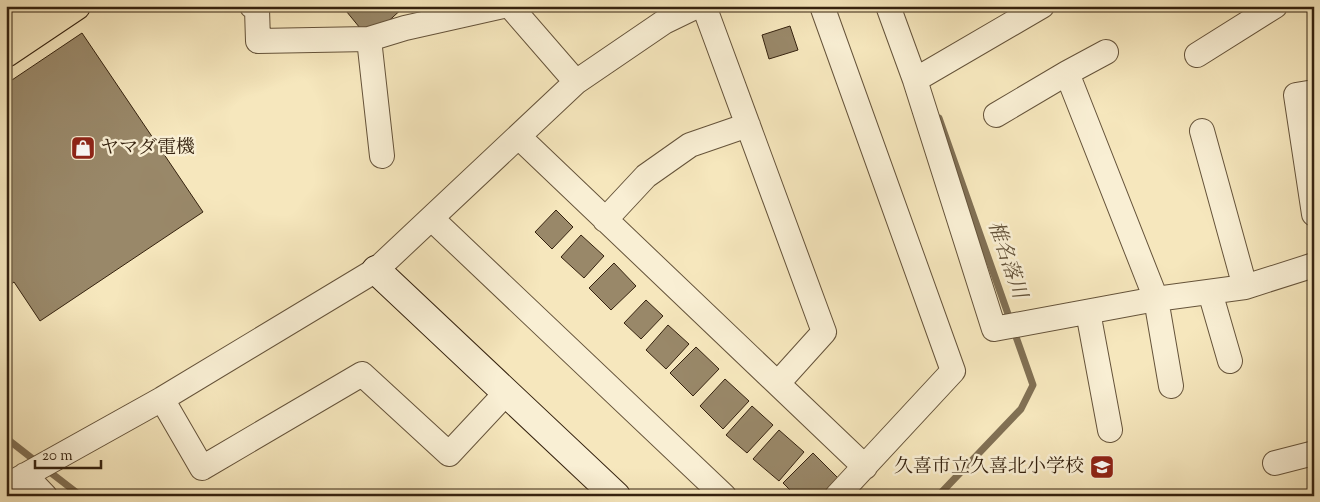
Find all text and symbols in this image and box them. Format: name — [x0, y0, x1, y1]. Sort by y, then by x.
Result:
shop icon: ヤマダ電機 — [70, 135, 96, 161]
place label: ヤマダ電機 — [100, 135, 195, 162]
water label: 椎名落川 — [979, 217, 1033, 304]
scale bar — [35, 437, 101, 469]
text: 20 m — [42, 446, 73, 467]
place label: 久喜市立久喜北小学校 — [894, 454, 1084, 481]
school or university icon: 久喜市立久喜北小学校 — [1089, 454, 1115, 480]

